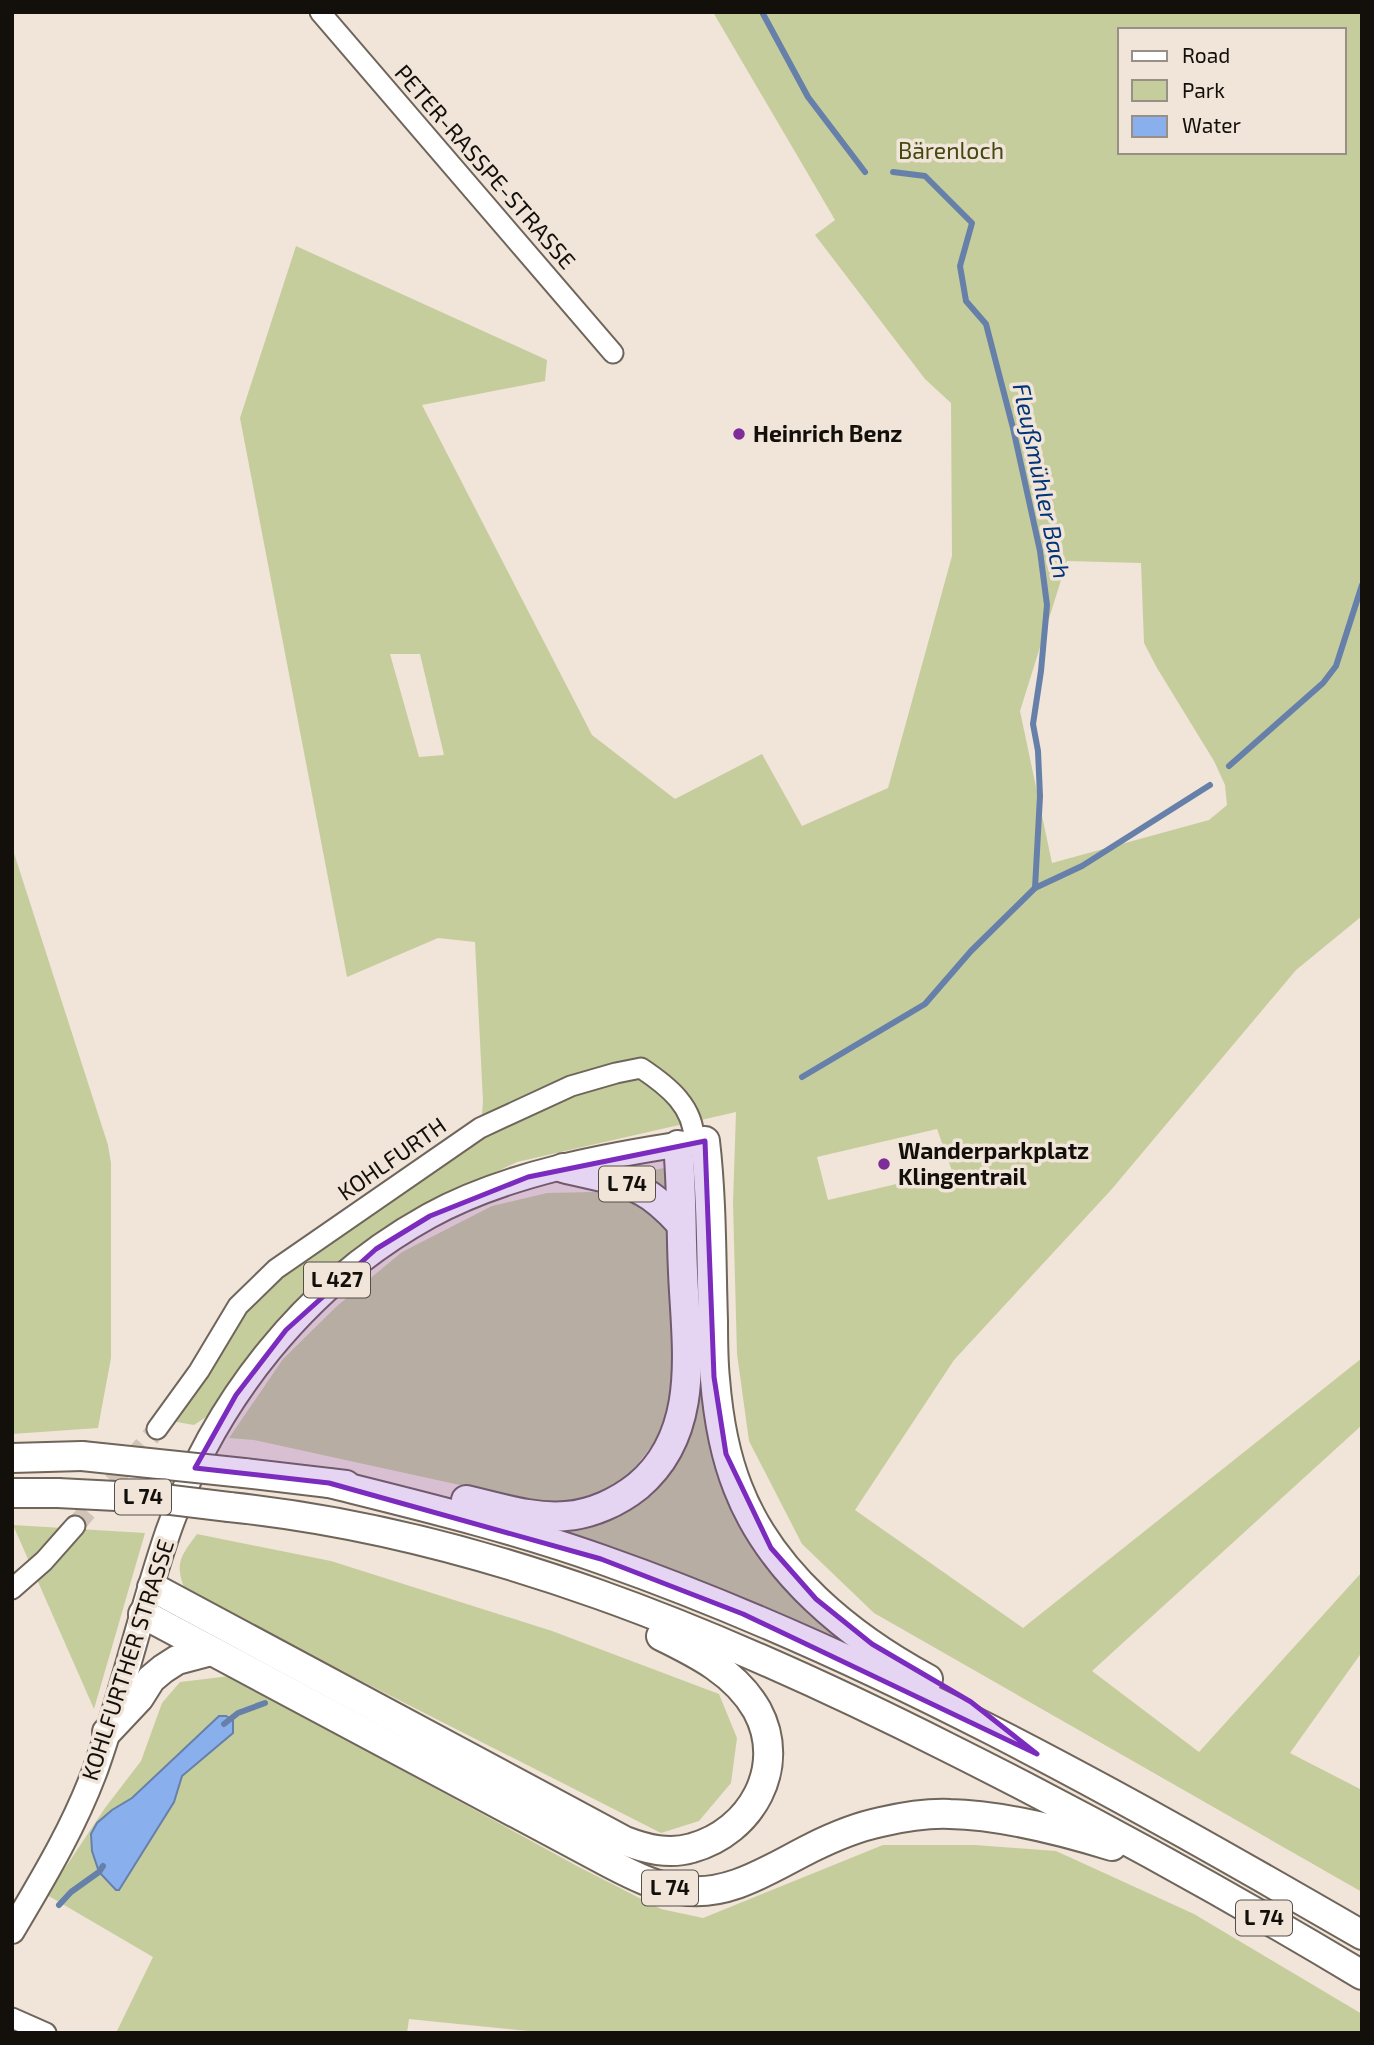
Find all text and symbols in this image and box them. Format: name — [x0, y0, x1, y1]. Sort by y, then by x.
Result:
legend — [1118, 28, 1346, 154]
text: Road — [1182, 42, 1230, 67]
street label: PETER-RASSPE-STRASSE — [389, 58, 582, 274]
text: Park — [1182, 77, 1225, 102]
text: Water — [1182, 112, 1241, 137]
park label: Bärenloch — [898, 136, 1004, 164]
water label: Fleußmühler Bach — [1008, 380, 1077, 581]
place label: Heinrich Benz — [753, 419, 902, 447]
marker: Heinrich Benz — [731, 426, 747, 442]
street label: KOHLFURTH — [332, 1111, 451, 1206]
place label: Wanderparkplatz Klingentrail — [898, 1136, 1089, 1190]
marker: Wanderparkplatz Klingentrail — [876, 1156, 892, 1172]
road number: L 74 — [599, 1166, 655, 1202]
road number: L 427 — [304, 1262, 370, 1298]
road number: L 74 — [115, 1480, 171, 1514]
street label: KOHLFURTHER STRASSE — [75, 1536, 179, 1784]
road number: L 74 — [642, 1870, 698, 1906]
road number: L 74 — [1236, 1900, 1292, 1936]

